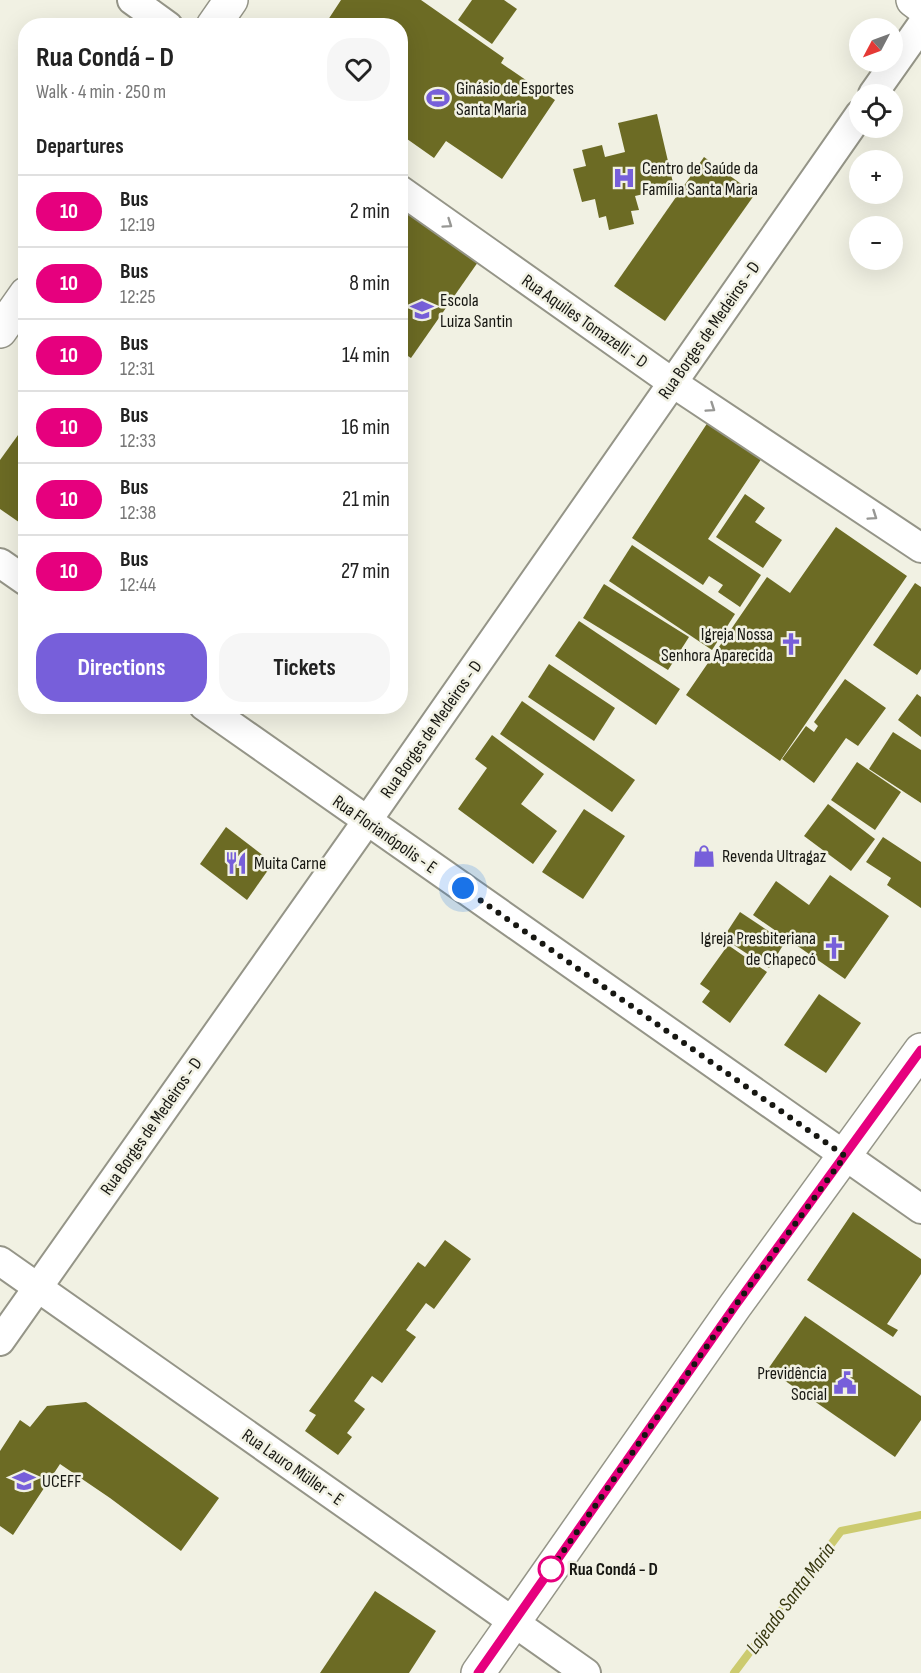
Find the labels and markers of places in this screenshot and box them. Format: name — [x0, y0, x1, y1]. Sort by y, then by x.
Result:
place label: Ginásio de Esportes Santa Maria — [456, 78, 574, 120]
sports icon: Ginásio de Esportes Santa Maria — [425, 85, 451, 111]
place label: Centro de Saúde da Família Santa Maria — [642, 158, 758, 200]
hospital icon: Centro de Saúde da Família Santa Maria — [611, 165, 637, 191]
place label: Escola Luiza Santin — [440, 290, 513, 332]
school or university icon: Escola Luiza Santin — [409, 297, 435, 323]
place label: Igreja Nossa Senhora Aparecida — [661, 624, 773, 666]
church icon: Igreja Nossa Senhora Aparecida — [778, 631, 804, 657]
shop icon: Revenda Ultragaz — [691, 843, 717, 869]
place label: Revenda Ultragaz — [722, 846, 827, 867]
restaurant icon: Muita Carne — [223, 850, 249, 876]
place label: Muita Carne — [254, 853, 326, 874]
place label: Igreja Presbiteriana de Chapecó — [700, 928, 816, 970]
church icon: Igreja Presbiteriana de Chapecó — [821, 935, 847, 961]
place label: Previdência Social — [757, 1363, 827, 1405]
public building icon: Previdência Social — [832, 1370, 858, 1396]
school or university icon: UCEFF — [11, 1468, 37, 1494]
place label: UCEFF — [42, 1471, 81, 1492]
marker: Rua Condá - D — [538, 1556, 564, 1582]
place label: Rua Condá - D — [569, 1559, 658, 1580]

